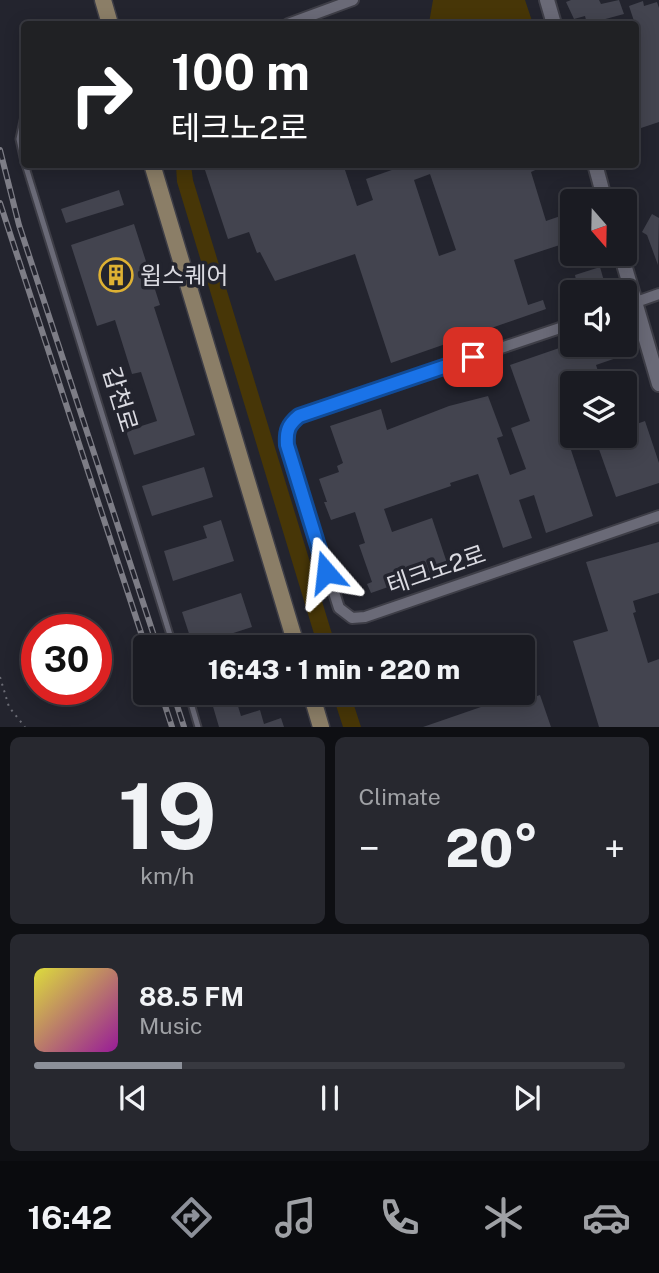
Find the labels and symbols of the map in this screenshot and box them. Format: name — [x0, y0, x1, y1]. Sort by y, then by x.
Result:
north arrow — [560, 189, 637, 266]
building icon: 윕스퀘어 — [97, 256, 135, 294]
place label: 윕스퀘어 — [140, 261, 228, 289]
pin — [443, 327, 503, 387]
street label: 갑천로 — [98, 363, 144, 435]
position arrow — [289, 535, 363, 609]
street label: 테크노2로 — [383, 539, 489, 599]
speed limit sign: 30 — [21, 614, 112, 705]

